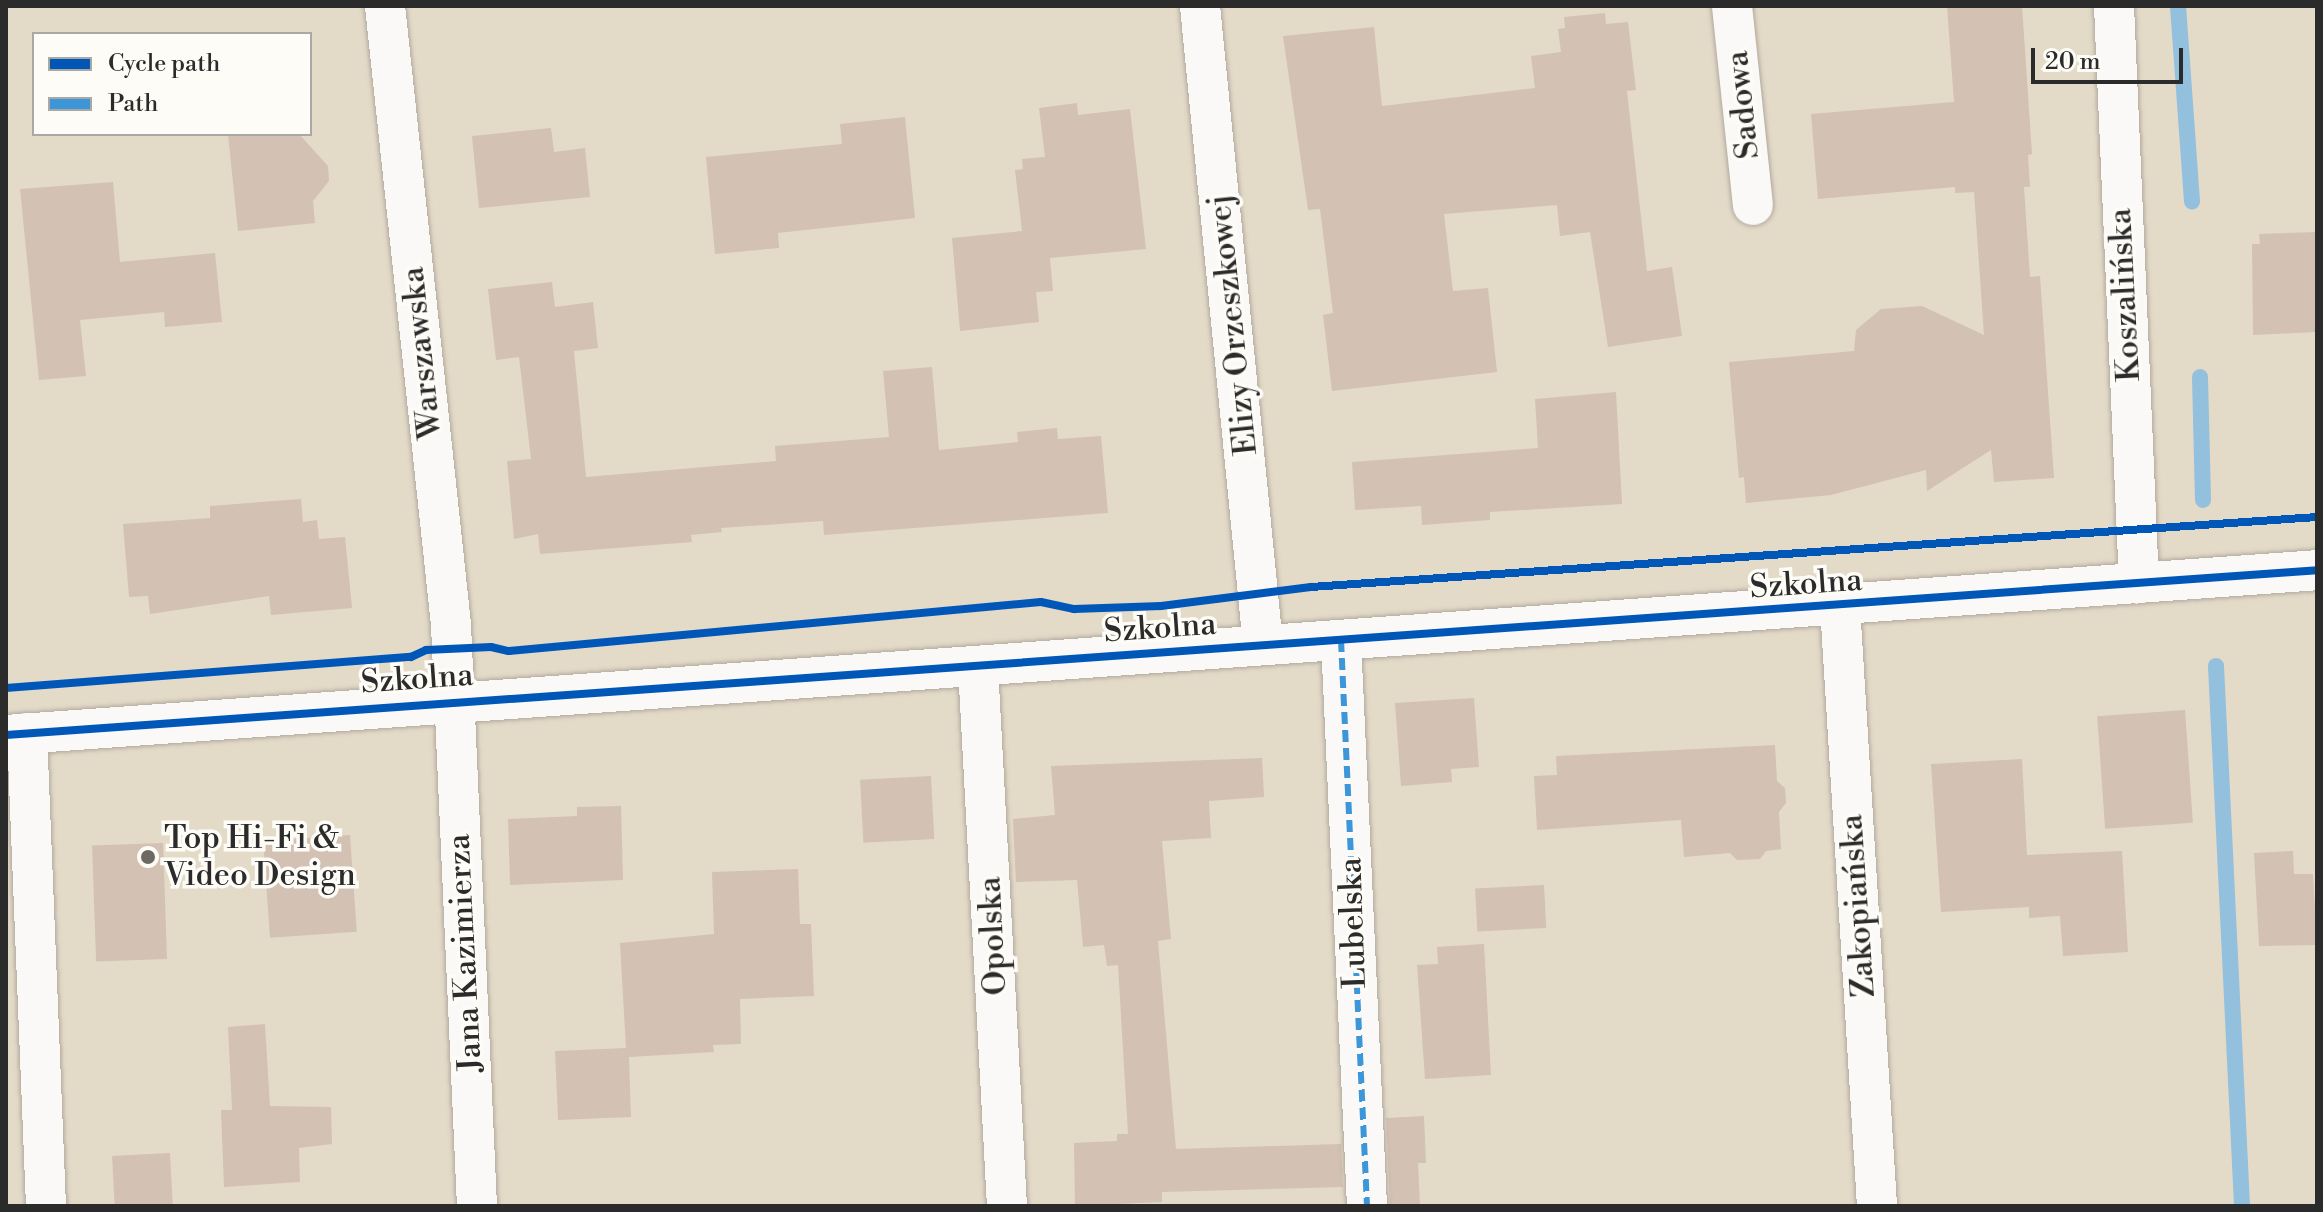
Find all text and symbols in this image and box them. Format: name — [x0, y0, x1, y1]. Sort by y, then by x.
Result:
legend — [32, 32, 312, 136]
scale bar — [2035, 32, 2187, 82]
text: 20 m — [2045, 47, 2101, 77]
text: Cycle path — [108, 49, 220, 79]
street label: Sadowa — [1718, 49, 1768, 161]
text: Path — [108, 89, 158, 119]
street label: Elizy Orzeszkowej — [1200, 193, 1266, 457]
street label: Koszalińska — [2101, 207, 2149, 383]
street label: Warszawska — [394, 265, 450, 441]
street label: Szkolna — [1748, 561, 1864, 607]
street label: Szkolna — [1102, 605, 1218, 651]
street label: Szkolna — [359, 656, 475, 702]
street label: Zakopiańska — [1832, 813, 1884, 999]
place label: Top Hi-Fi & Video Design — [164, 820, 356, 895]
street label: Jana Kazimierza — [440, 833, 490, 1073]
marker: Top Hi-Fi & Video Design — [139, 848, 157, 866]
street label: Lubelska — [1332, 857, 1374, 989]
street label: Opolska — [971, 876, 1015, 996]

